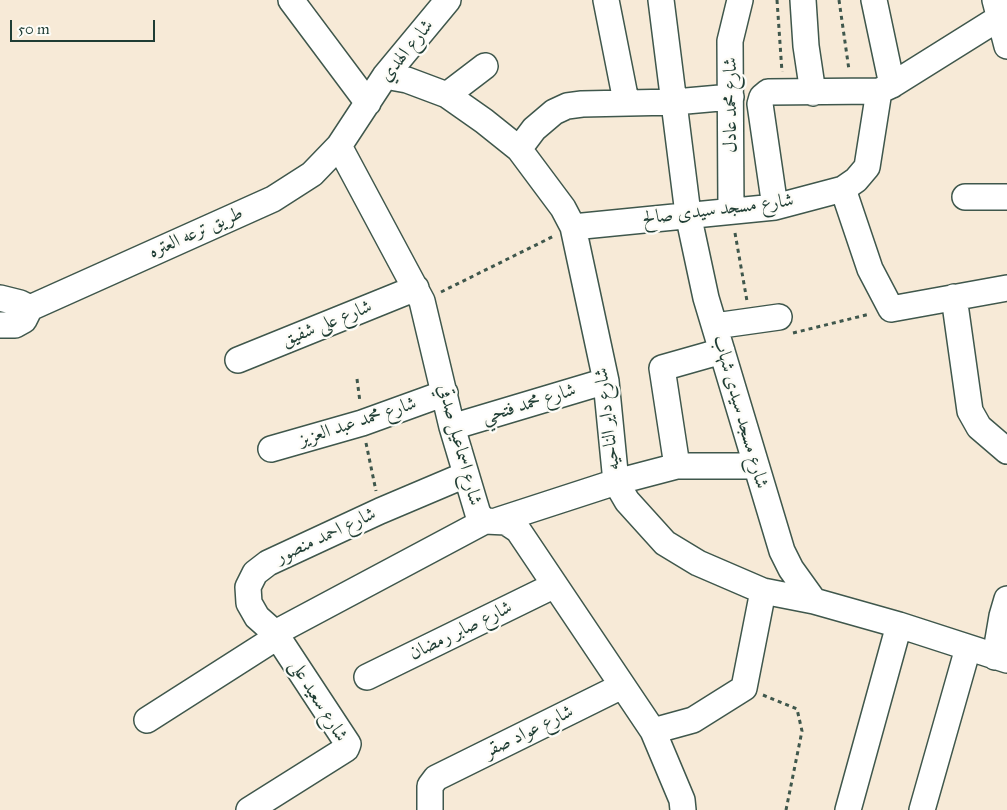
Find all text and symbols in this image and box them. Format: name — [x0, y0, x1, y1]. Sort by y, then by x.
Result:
scale bar — [12, 10, 158, 42]
street label: شارع الهدي — [375, 15, 439, 87]
text: 50 m — [18, 20, 50, 38]
street label: شارع محمد عادل — [720, 57, 742, 153]
street label: شارع مسجد سيدى صالح — [641, 189, 795, 231]
street label: طريق ترعه العتره — [145, 202, 247, 264]
street label: شارع على شفيق — [279, 296, 375, 352]
street label: شارع مسجد سيدى شهاب — [707, 333, 773, 491]
street label: شارع داير الناحيه — [590, 366, 626, 472]
street label: شارع محمد فتحي — [479, 379, 579, 429]
street label: شارع اسماعيل صدقي — [432, 382, 486, 508]
street label: شارع محمد عبد العزيز — [296, 392, 420, 452]
street label: شارع احمد منصور — [272, 503, 380, 569]
street label: شارع صابر رمضان — [406, 596, 516, 666]
street label: شارع سعيد على — [284, 656, 352, 746]
street label: شارع عواد صقر — [481, 701, 577, 763]

